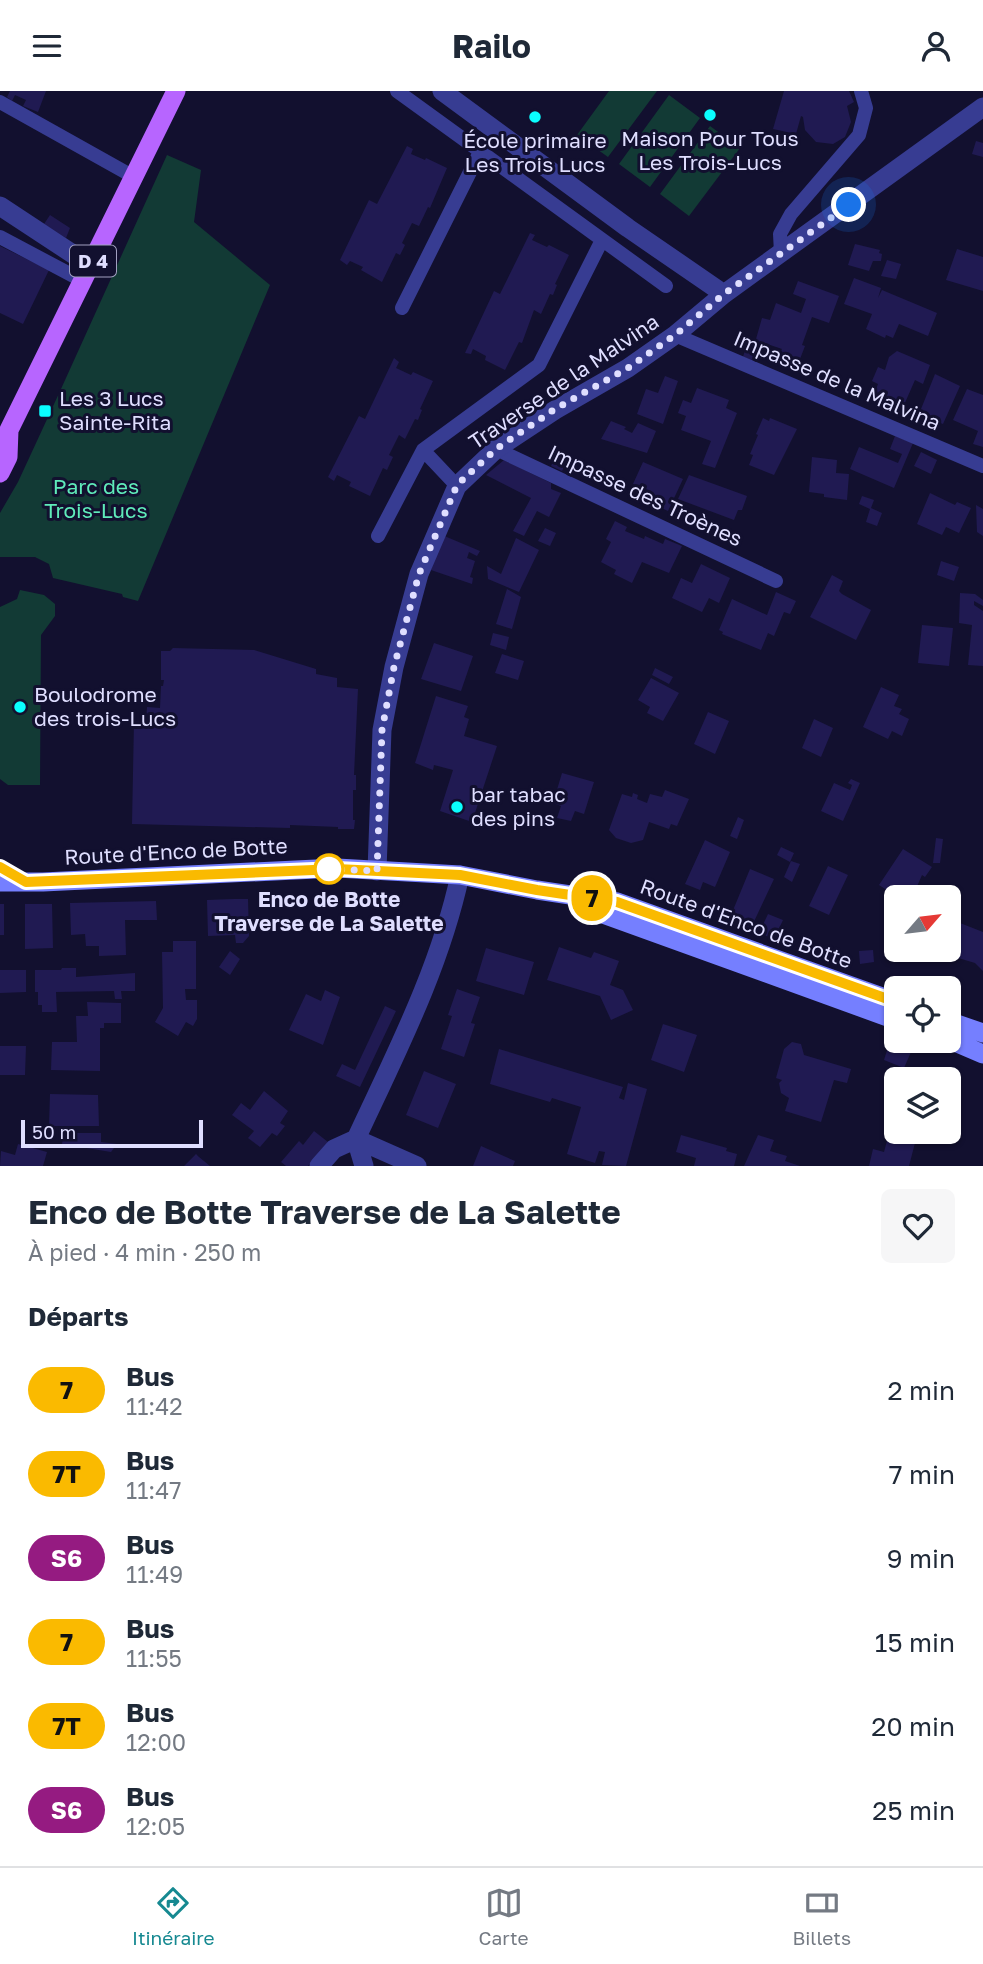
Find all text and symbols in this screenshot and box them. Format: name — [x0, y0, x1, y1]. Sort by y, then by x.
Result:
icon: menu — [28, 27, 66, 65]
text: Railo — [452, 27, 531, 65]
icon: person — [917, 27, 955, 65]
marker: Maison Pour Tous Les Trois-Lucs — [702, 107, 718, 123]
marker: École primaire Les Trois Lucs — [527, 109, 543, 125]
place label: Maison Pour Tous Les Trois-Lucs — [621, 125, 799, 175]
place label: École primaire Les Trois Lucs — [463, 127, 607, 177]
your location — [831, 187, 866, 222]
road number: D 4 — [70, 245, 116, 277]
street label: Traverse de la Malvina — [464, 308, 663, 454]
street label: Impasse de la Malvina — [730, 325, 945, 435]
place label: Les 3 Lucs Sainte-Rita — [59, 385, 171, 435]
marker: Les 3 Lucs Sainte-Rita — [37, 403, 53, 419]
street label: Impasse des Troènes — [544, 439, 747, 552]
park label: Parc des Trois-Lucs — [44, 473, 148, 523]
place label: Boulodrome des trois-Lucs — [34, 681, 176, 731]
marker: Boulodrome des trois-Lucs — [12, 699, 28, 715]
place label: bar tabac des pins — [471, 781, 566, 831]
marker: bar tabac des pins — [449, 799, 465, 815]
street label: Route d'Enco de Botte — [64, 832, 288, 870]
marker: Enco de Botte Traverse de La Salette — [314, 854, 344, 884]
street label: Route d'Enco de Botte — [637, 873, 856, 974]
line badge: 7 — [569, 875, 615, 921]
text: 7 — [585, 883, 599, 912]
north arrow — [884, 885, 961, 963]
map controls — [884, 885, 961, 1144]
place label: Enco de Botte Traverse de La Salette — [214, 886, 444, 936]
button: locate — [884, 976, 961, 1053]
button: layers — [884, 1067, 961, 1144]
scale bar — [21, 1117, 203, 1149]
text: 50 m — [32, 1120, 76, 1143]
button: heart — [881, 1189, 955, 1263]
text: Enco de Botte Traverse de La Salette — [28, 1192, 621, 1231]
text: À pied · 4 min · 250 m — [28, 1238, 261, 1266]
text: Départs — [28, 1301, 129, 1332]
text: Bus — [126, 1361, 174, 1392]
text: 7 — [60, 1375, 73, 1404]
text: 2 min — [887, 1375, 955, 1406]
text: 11:42 — [126, 1392, 183, 1420]
text: Bus — [126, 1445, 174, 1476]
text: 7T — [52, 1459, 81, 1488]
text: 7 min — [889, 1459, 955, 1490]
text: 11:47 — [126, 1476, 181, 1504]
text: Bus — [126, 1529, 174, 1560]
text: S6 — [51, 1543, 82, 1572]
text: 9 min — [887, 1543, 955, 1574]
text: 11:49 — [126, 1560, 183, 1588]
text: Bus — [126, 1613, 174, 1644]
text: 7 — [60, 1627, 73, 1656]
text: 15 min — [875, 1627, 955, 1658]
text: 11:55 — [126, 1644, 182, 1672]
text: Bus — [126, 1697, 174, 1728]
text: 7T — [52, 1711, 81, 1740]
text: 20 min — [871, 1711, 955, 1742]
text: 12:00 — [126, 1728, 186, 1756]
text: Bus — [126, 1781, 174, 1812]
text: S6 — [51, 1795, 82, 1824]
text: 25 min — [872, 1795, 955, 1826]
text: 12:05 — [126, 1812, 185, 1840]
tab: Itinéraire — [132, 1884, 215, 1949]
tab: Carte — [479, 1884, 529, 1949]
tab: Billets — [793, 1884, 851, 1949]

